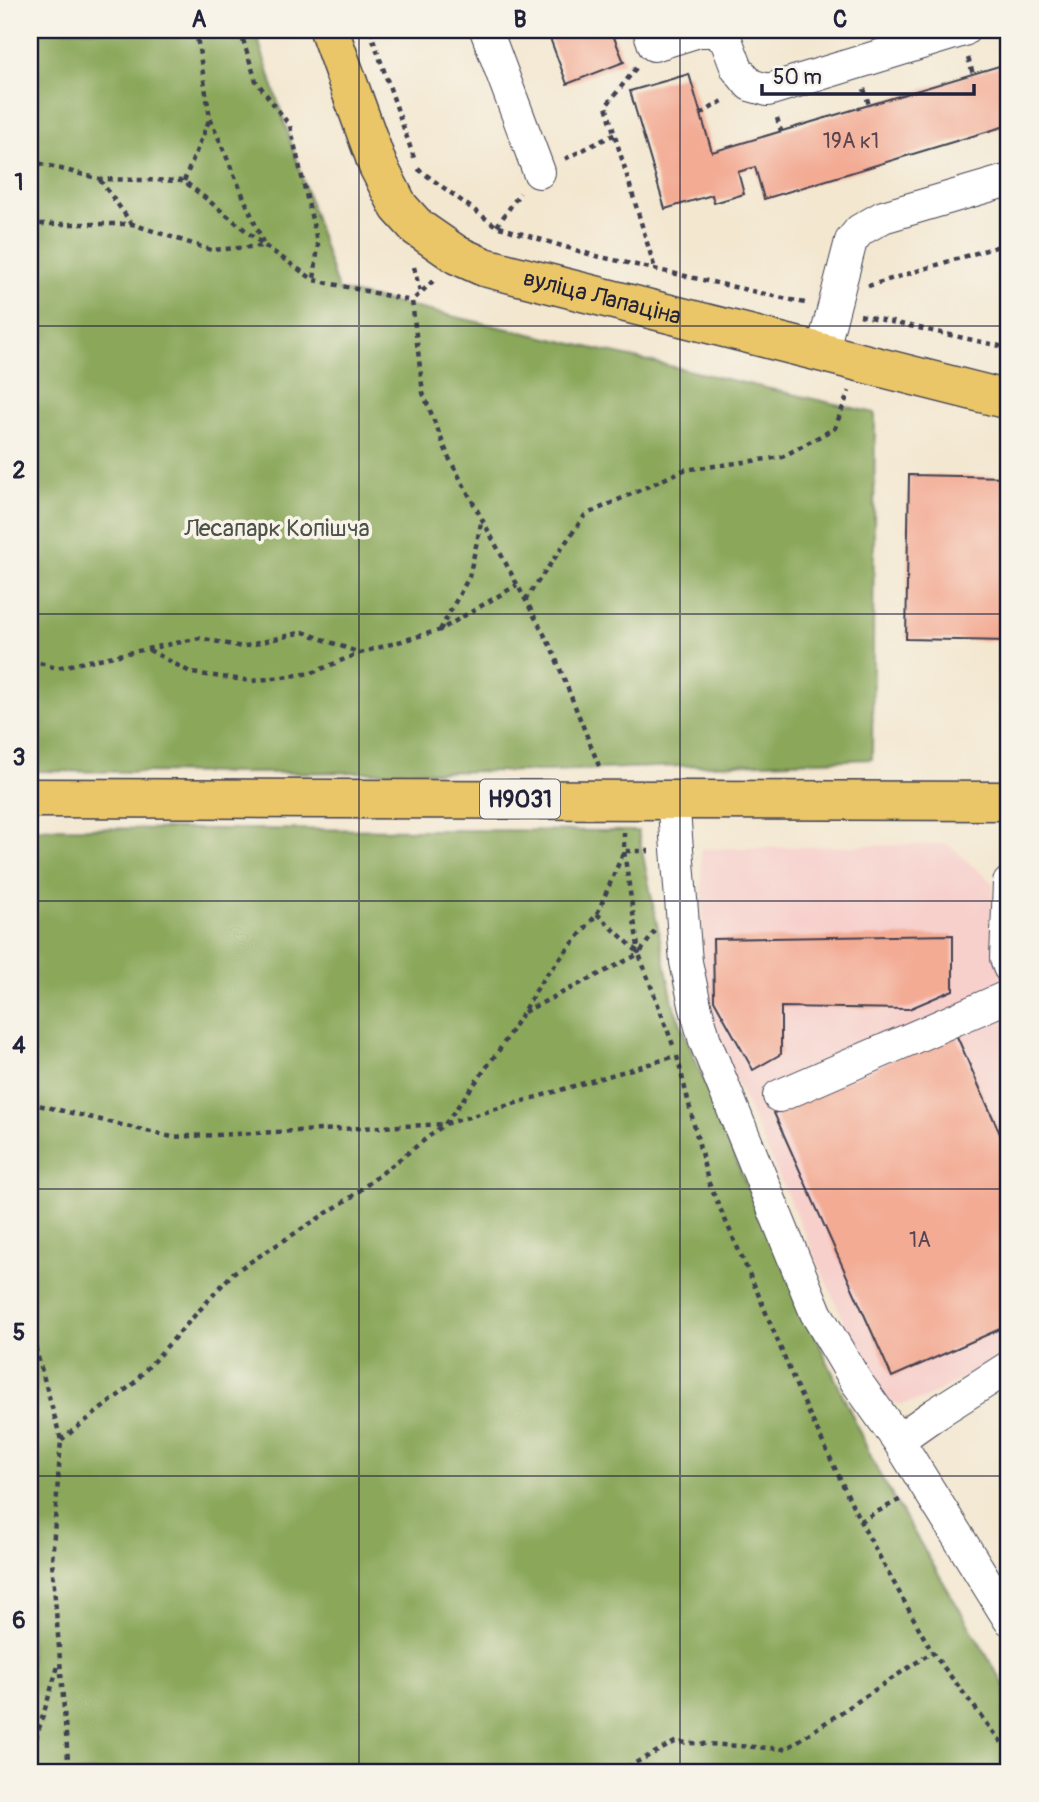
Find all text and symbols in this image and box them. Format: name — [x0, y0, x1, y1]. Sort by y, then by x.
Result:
text: A — [192, 5, 207, 34]
text: B — [513, 5, 527, 34]
text: C — [833, 5, 847, 34]
scale bar — [762, 52, 974, 96]
text: 50 m — [773, 64, 822, 91]
house number: 19А к1 — [823, 128, 879, 155]
text: 1 — [15, 168, 24, 197]
street label: вуліца Лапаціна — [520, 263, 684, 331]
text: 2 — [13, 456, 26, 485]
park label: Лесапарк Копішча — [183, 514, 370, 543]
text: 3 — [13, 743, 25, 772]
road number: Н9031 — [480, 779, 560, 818]
text: 4 — [12, 1031, 26, 1060]
house number: 1А — [909, 1227, 931, 1254]
text: 5 — [13, 1318, 25, 1347]
text: 6 — [12, 1606, 26, 1635]

